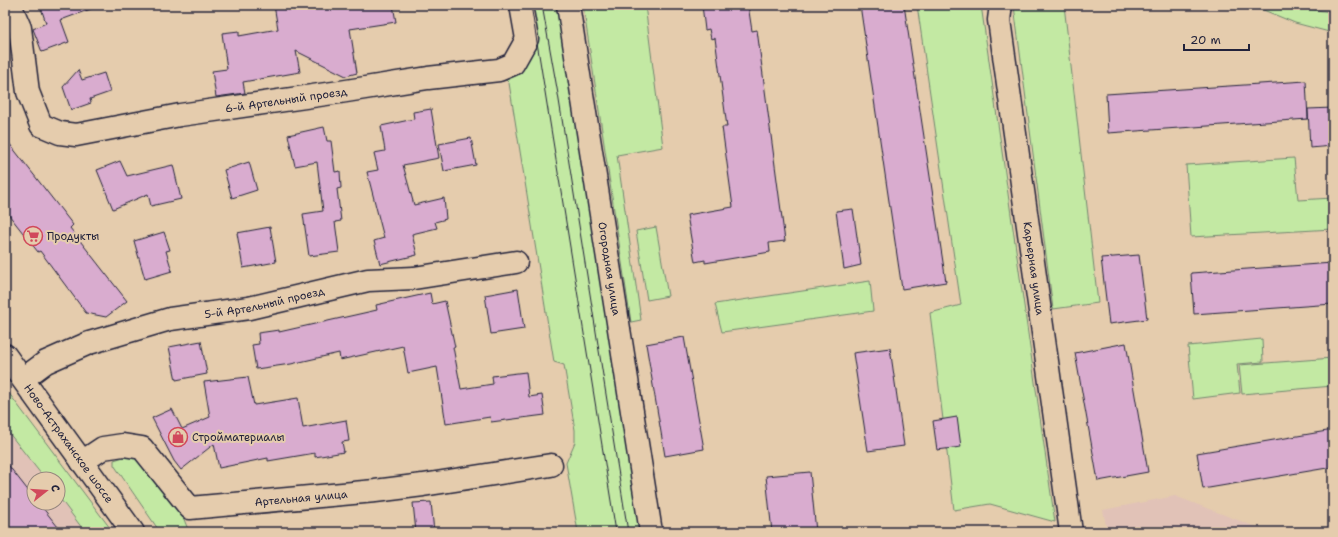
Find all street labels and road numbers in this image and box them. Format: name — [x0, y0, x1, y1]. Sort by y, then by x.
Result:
street label: 6-й Артельный проезд — [224, 84, 348, 116]
street label: Огородная улица — [594, 221, 624, 317]
street label: Карьерная улица — [1019, 221, 1047, 316]
street label: 5-й Артельный проезд — [203, 283, 326, 322]
street label: Ново-Астраханское шоссе — [20, 381, 117, 506]
street label: Артельная улица — [254, 487, 348, 510]

